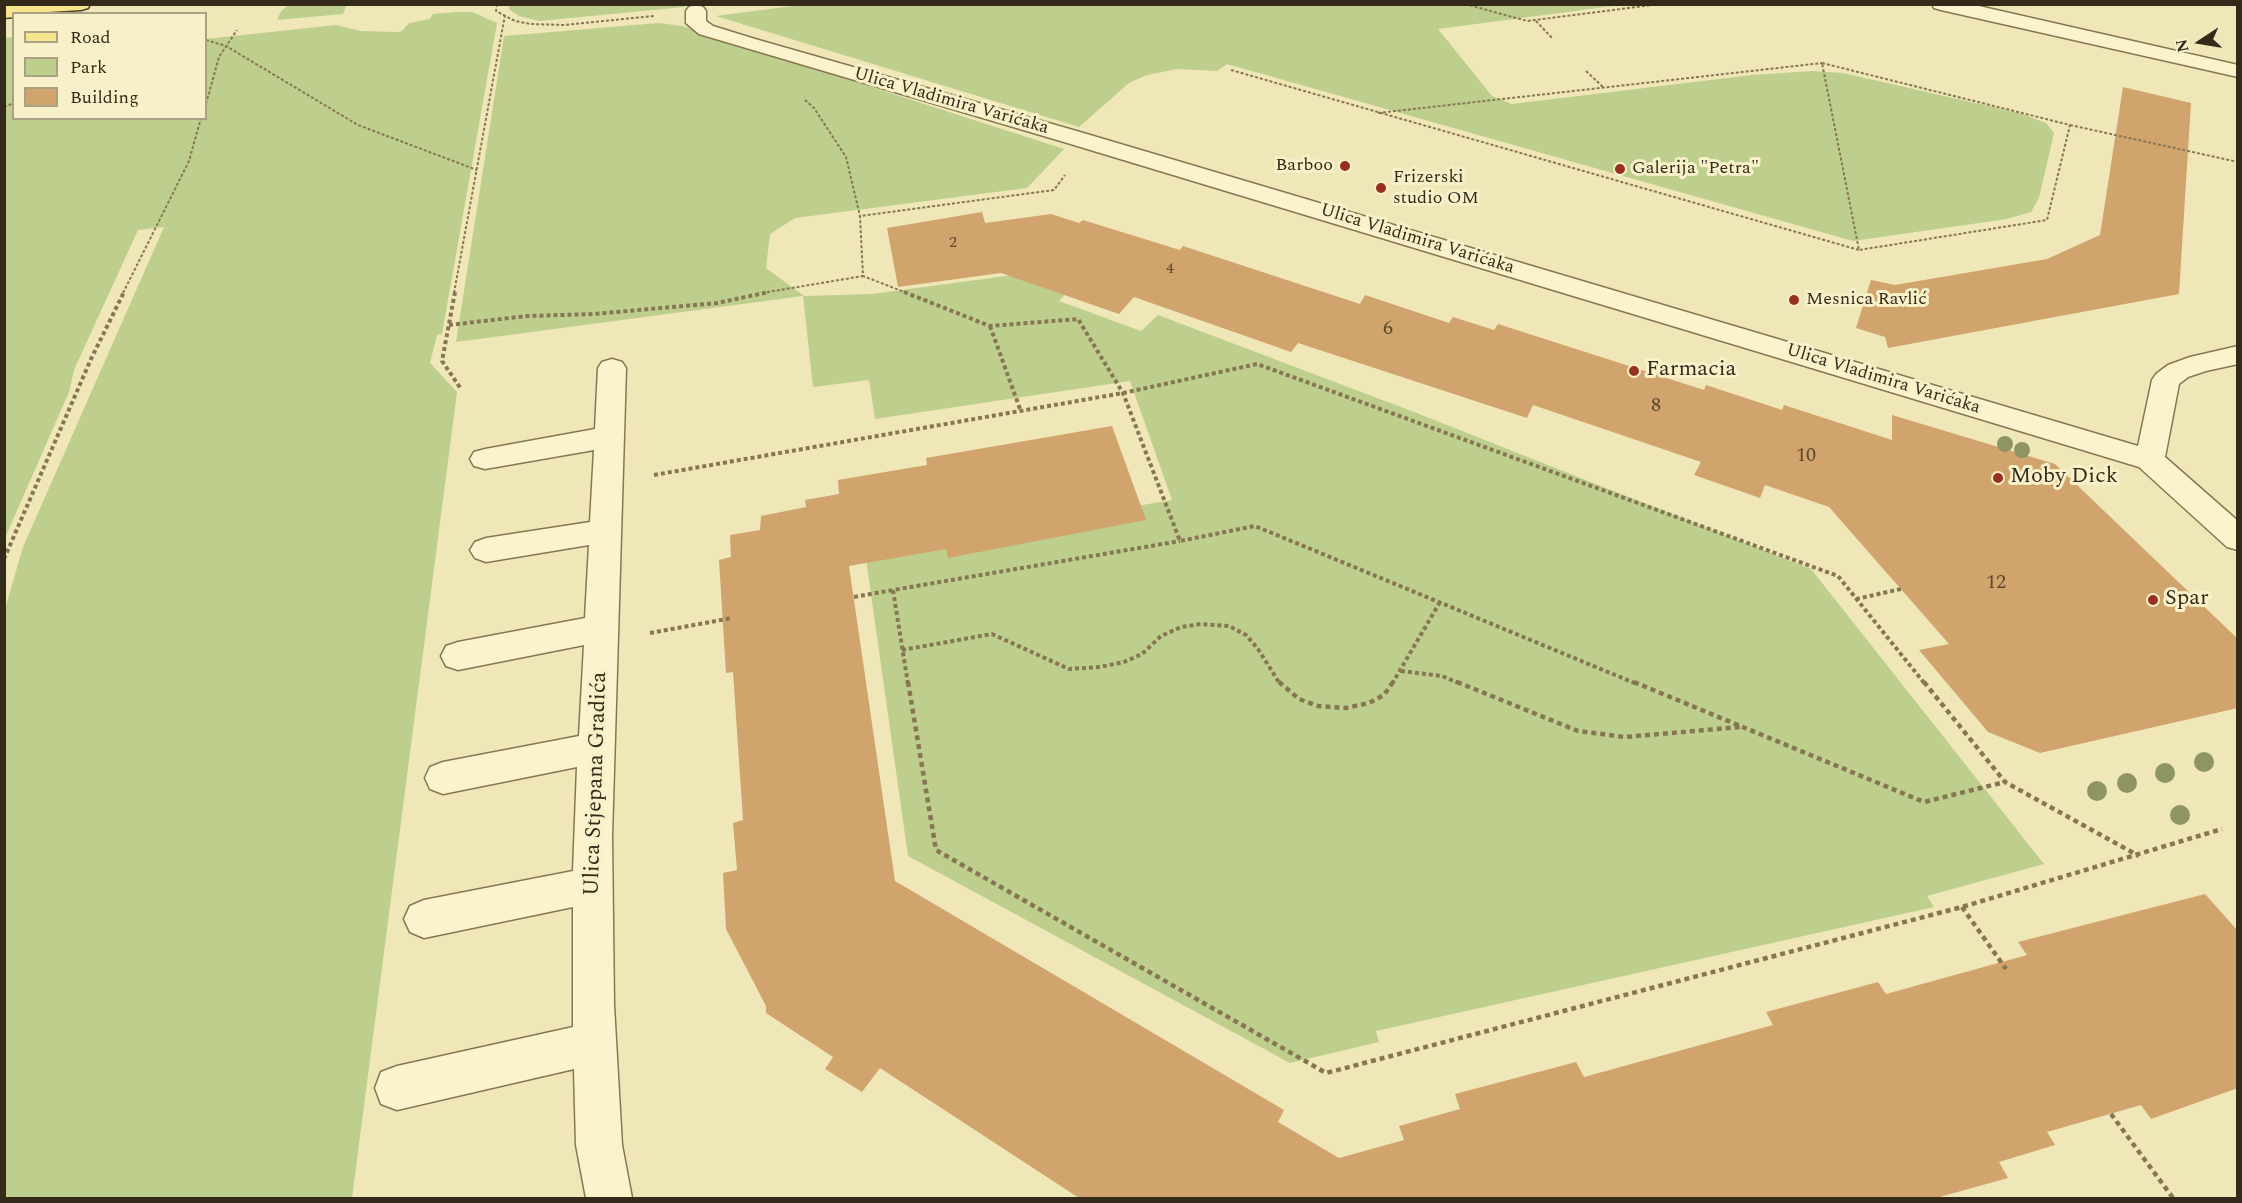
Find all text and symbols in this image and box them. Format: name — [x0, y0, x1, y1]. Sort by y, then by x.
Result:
legend — [12, 12, 207, 120]
north arrow — [2170, 12, 2230, 72]
text: Road — [70, 24, 111, 51]
text: N — [2169, 37, 2195, 55]
text: Park — [70, 54, 107, 81]
street label: Ulica Vladimira Varićaka — [851, 64, 1051, 140]
text: Building — [70, 84, 139, 111]
place label: Barboo — [1276, 155, 1333, 177]
place label: Galerija "Petra" — [1632, 158, 1759, 180]
marker: Barboo — [1338, 159, 1352, 173]
marker: Galerija "Petra" — [1613, 162, 1627, 176]
place label: Frizerski studio OM — [1393, 167, 1479, 210]
marker: Frizerski studio OM — [1374, 181, 1388, 195]
street label: Ulica Vladimira Varićaka — [1317, 200, 1517, 280]
house number: 2 — [949, 234, 957, 254]
house number: 4 — [1166, 260, 1174, 280]
place label: Mesnica Ravlić — [1806, 289, 1927, 311]
marker: Mesnica Ravlić — [1787, 293, 1801, 307]
house number: 6 — [1383, 318, 1393, 342]
street label: Ulica Vladimira Varićaka — [1783, 340, 1983, 420]
place label: Farmacia — [1646, 358, 1736, 384]
marker: Farmacia — [1627, 364, 1641, 378]
house number: 8 — [1651, 395, 1661, 419]
house number: 10 — [1796, 445, 1816, 469]
place label: Moby Dick — [2010, 465, 2118, 491]
marker: Moby Dick — [1991, 471, 2005, 485]
house number: 12 — [1986, 572, 2006, 596]
place label: Spar — [2165, 587, 2209, 613]
marker: Spar — [2146, 593, 2160, 607]
street label: Ulica Stjepana Gradića — [580, 671, 614, 897]

